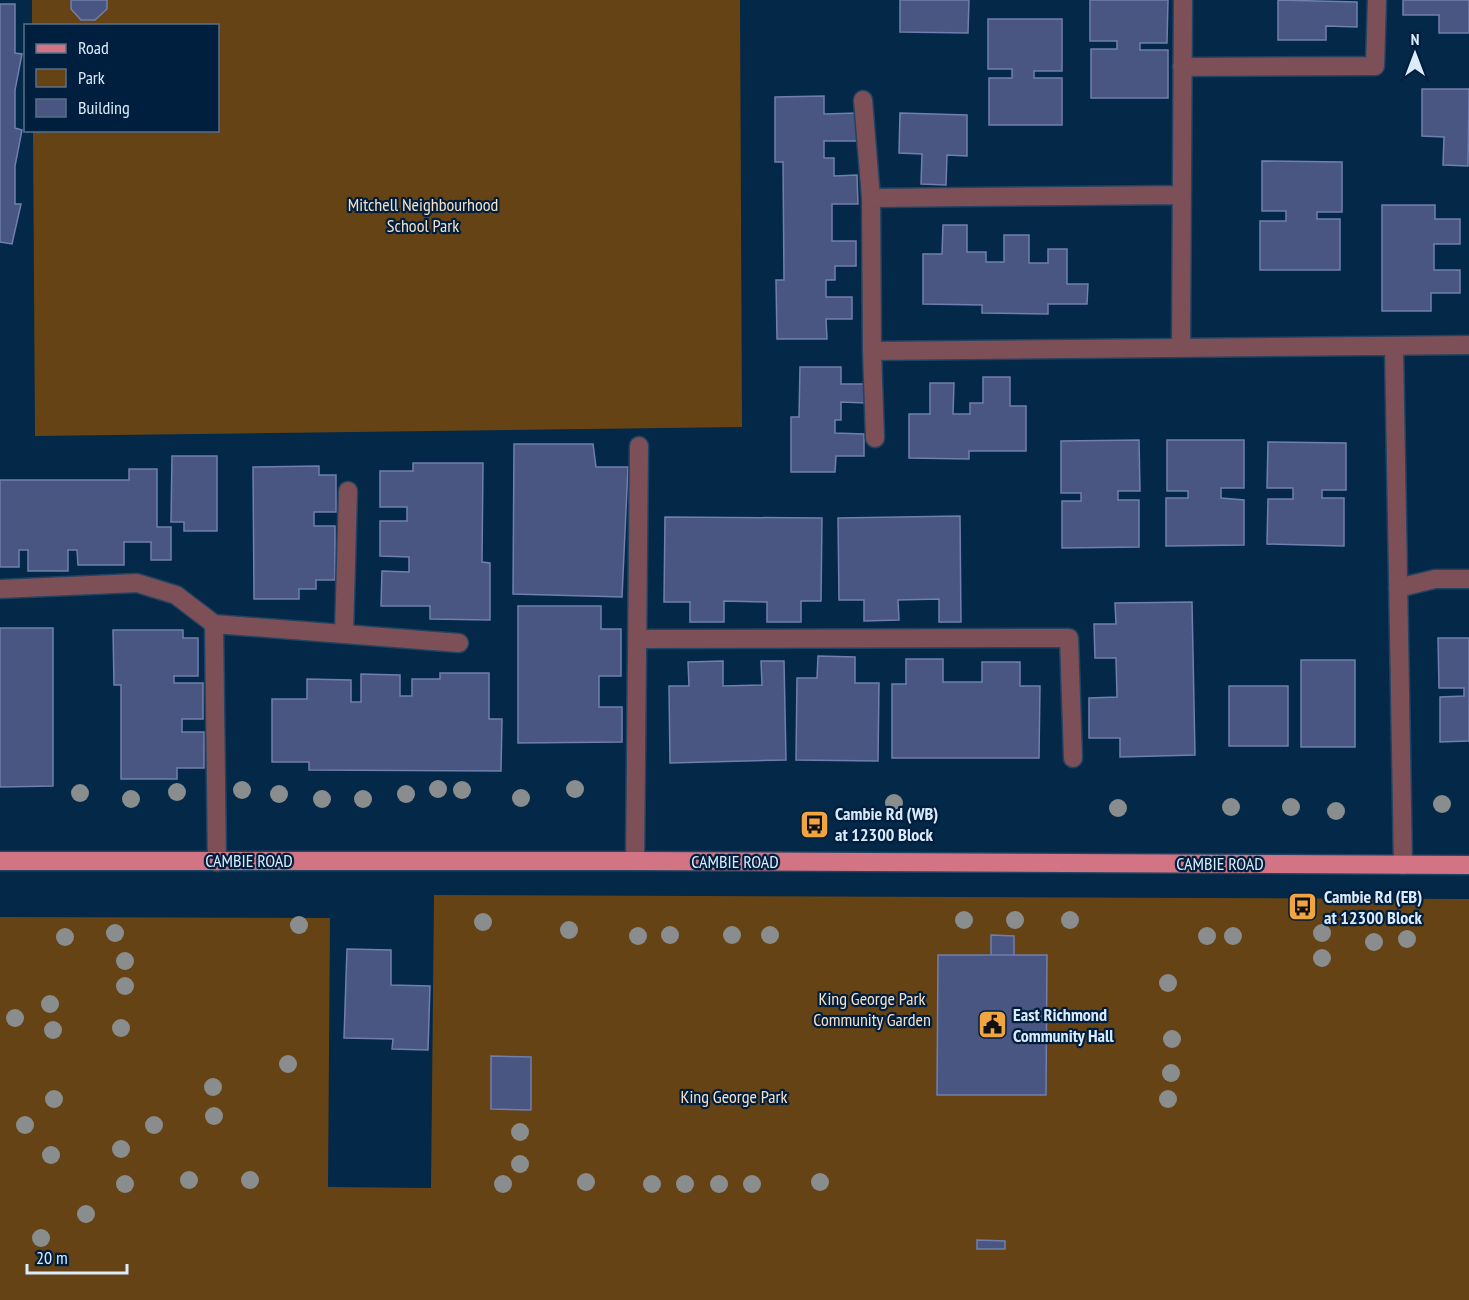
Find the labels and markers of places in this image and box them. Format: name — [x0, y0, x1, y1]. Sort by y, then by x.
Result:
place label: Cambie Rd (WB) at 12300 Block — [835, 802, 938, 846]
bus stop icon: Cambie Rd (WB) at 12300 Block — [798, 808, 830, 840]
place label: Cambie Rd (EB) at 12300 Block — [1324, 885, 1423, 929]
bus stop icon: Cambie Rd (EB) at 12300 Block — [1287, 891, 1319, 923]
place label: East Richmond Community Hall — [1013, 1003, 1114, 1047]
public building icon: East Richmond Community Hall — [976, 1009, 1008, 1041]

